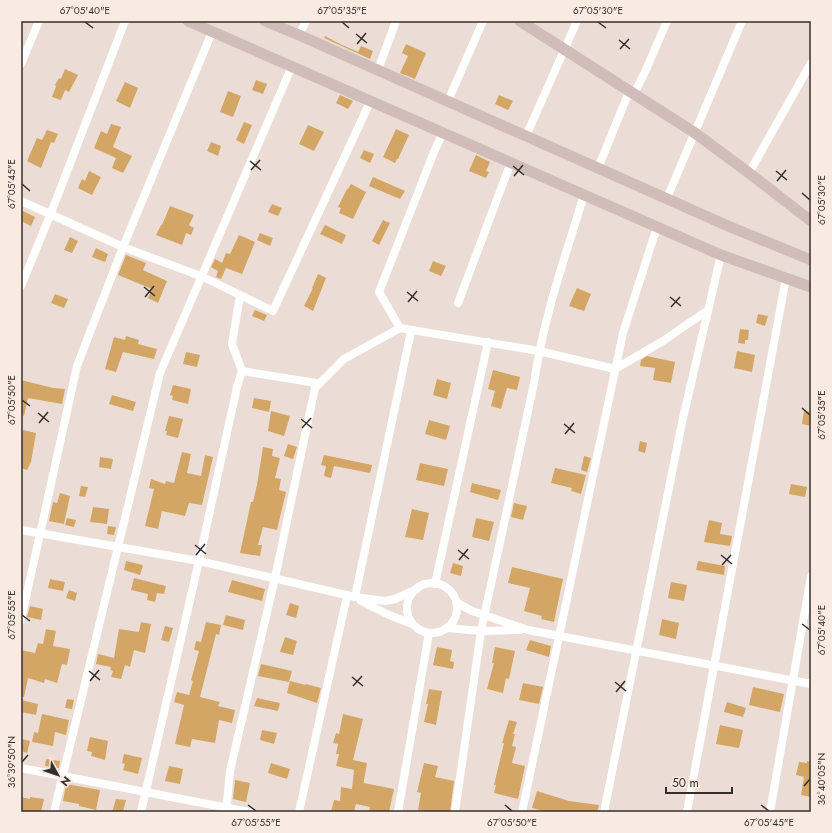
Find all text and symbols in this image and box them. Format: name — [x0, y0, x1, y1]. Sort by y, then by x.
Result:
text: 67°05'40"E — [60, 3, 110, 18]
text: 67°05'35"E — [317, 3, 367, 18]
text: 67°05'30"E — [573, 3, 623, 18]
text: 67°05'45"E — [4, 159, 19, 209]
text: 67°05'30"E — [814, 175, 829, 225]
text: 67°05'50"E — [4, 375, 19, 425]
text: 67°05'35"E — [814, 390, 829, 440]
text: 67°05'55"E — [4, 590, 19, 640]
text: 67°05'40"E — [814, 605, 829, 655]
text: 36°39'50"N — [4, 736, 19, 788]
text: 36°40'05"N — [814, 753, 829, 805]
north arrow — [38, 755, 78, 795]
scale bar — [666, 769, 732, 795]
text: N — [57, 773, 75, 790]
text: 50 m — [672, 774, 699, 792]
text: 67°05'55"E — [231, 815, 281, 830]
text: 67°05'50"E — [487, 815, 537, 830]
text: 67°05'45"E — [744, 815, 794, 830]

